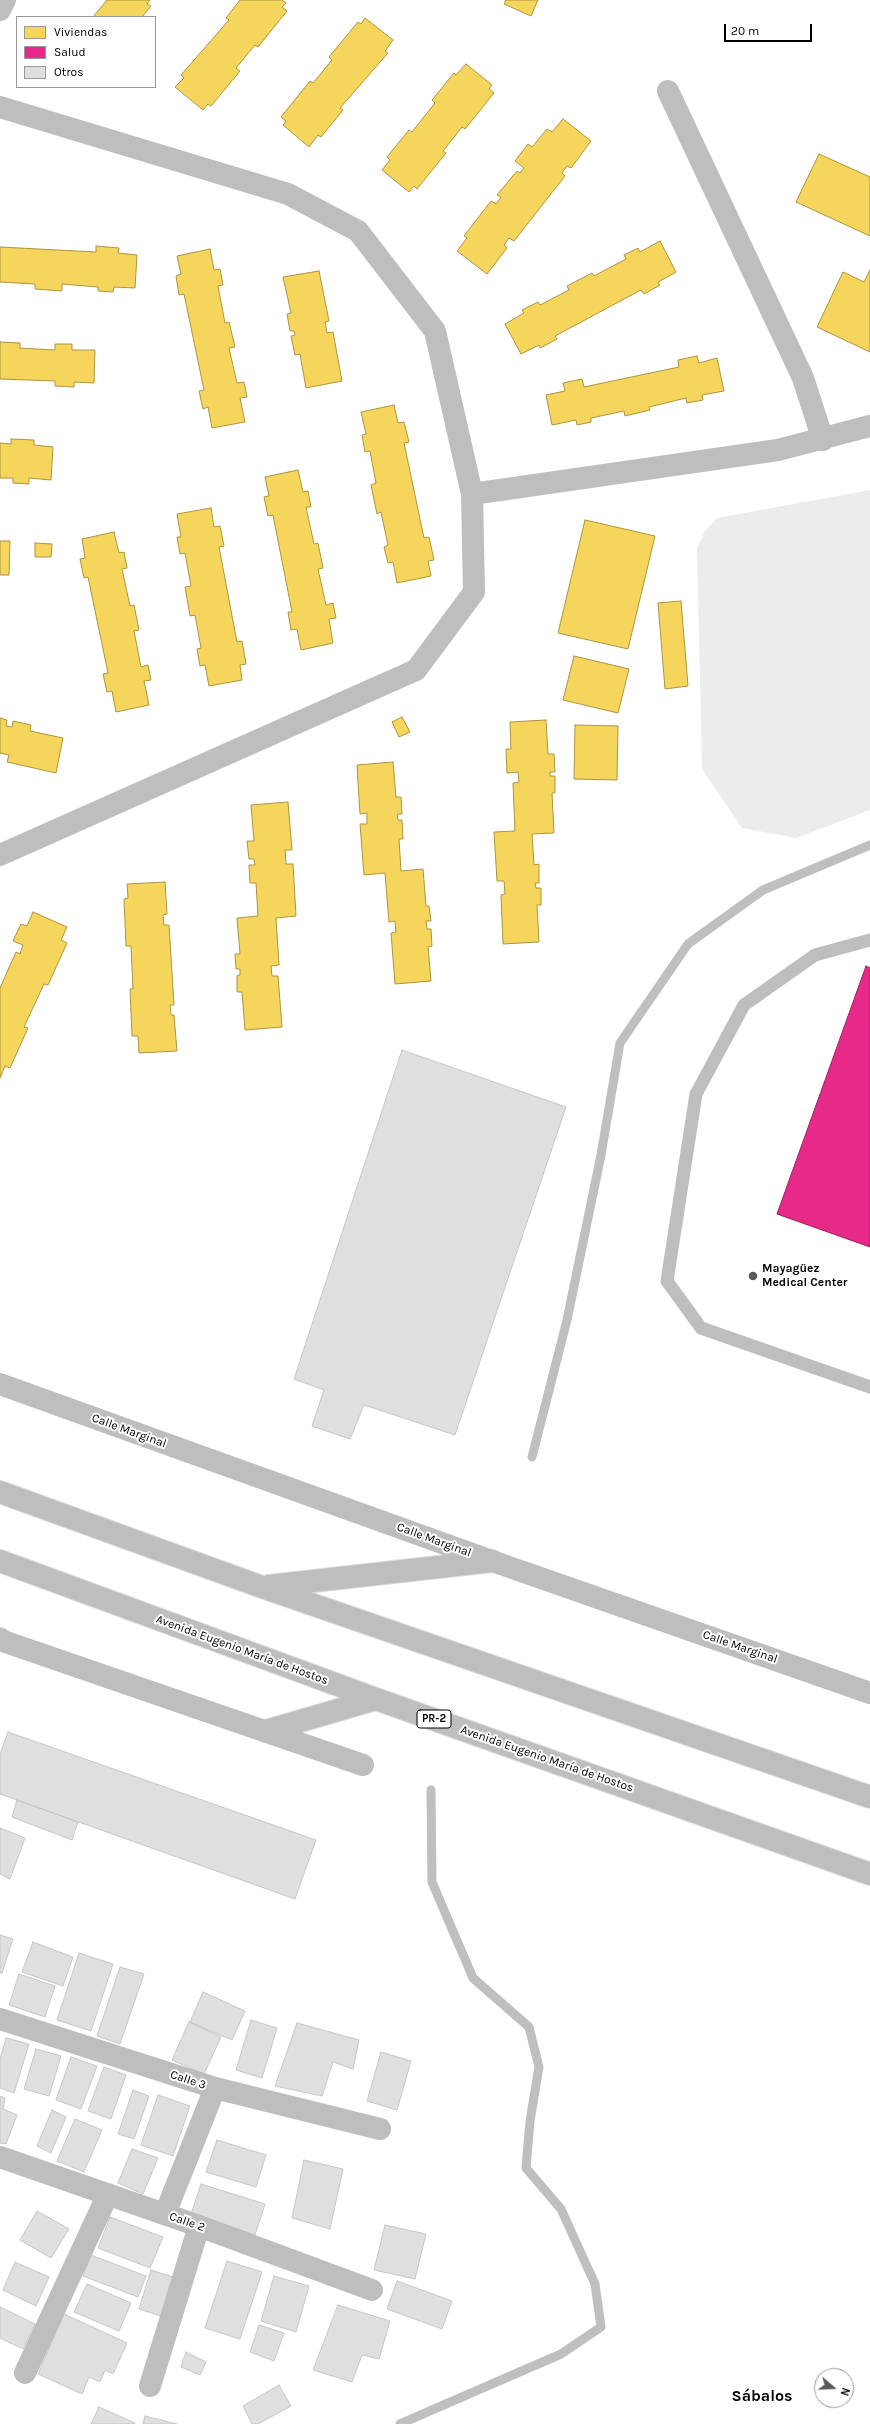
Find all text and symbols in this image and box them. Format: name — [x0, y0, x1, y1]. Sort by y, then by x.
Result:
legend — [16, 16, 156, 88]
scale bar — [726, 16, 814, 42]
text: 20 m — [731, 24, 759, 38]
text: Viviendas — [54, 25, 107, 39]
text: Salud — [54, 45, 86, 59]
text: Otros — [54, 65, 83, 79]
place label: Mayagüez Medical Center — [762, 1262, 847, 1290]
marker: Mayagüez Medical Center — [747, 1270, 759, 1282]
street label: Calle Marginal — [90, 1411, 168, 1451]
street label: Calle Marginal — [395, 1520, 473, 1560]
street label: Avenida Eugenio María de Hostos — [154, 1612, 330, 1688]
street label: Calle Marginal — [701, 1627, 779, 1667]
road number: PR-2 — [417, 1710, 451, 1728]
street label: Avenida Eugenio María de Hostos — [459, 1723, 635, 1795]
street label: Calle 3 — [168, 2067, 208, 2093]
street label: Calle 2 — [167, 2209, 207, 2235]
north arrow — [814, 2368, 854, 2408]
district label: Sábalos — [731, 2386, 793, 2406]
text: N — [837, 2386, 852, 2398]

